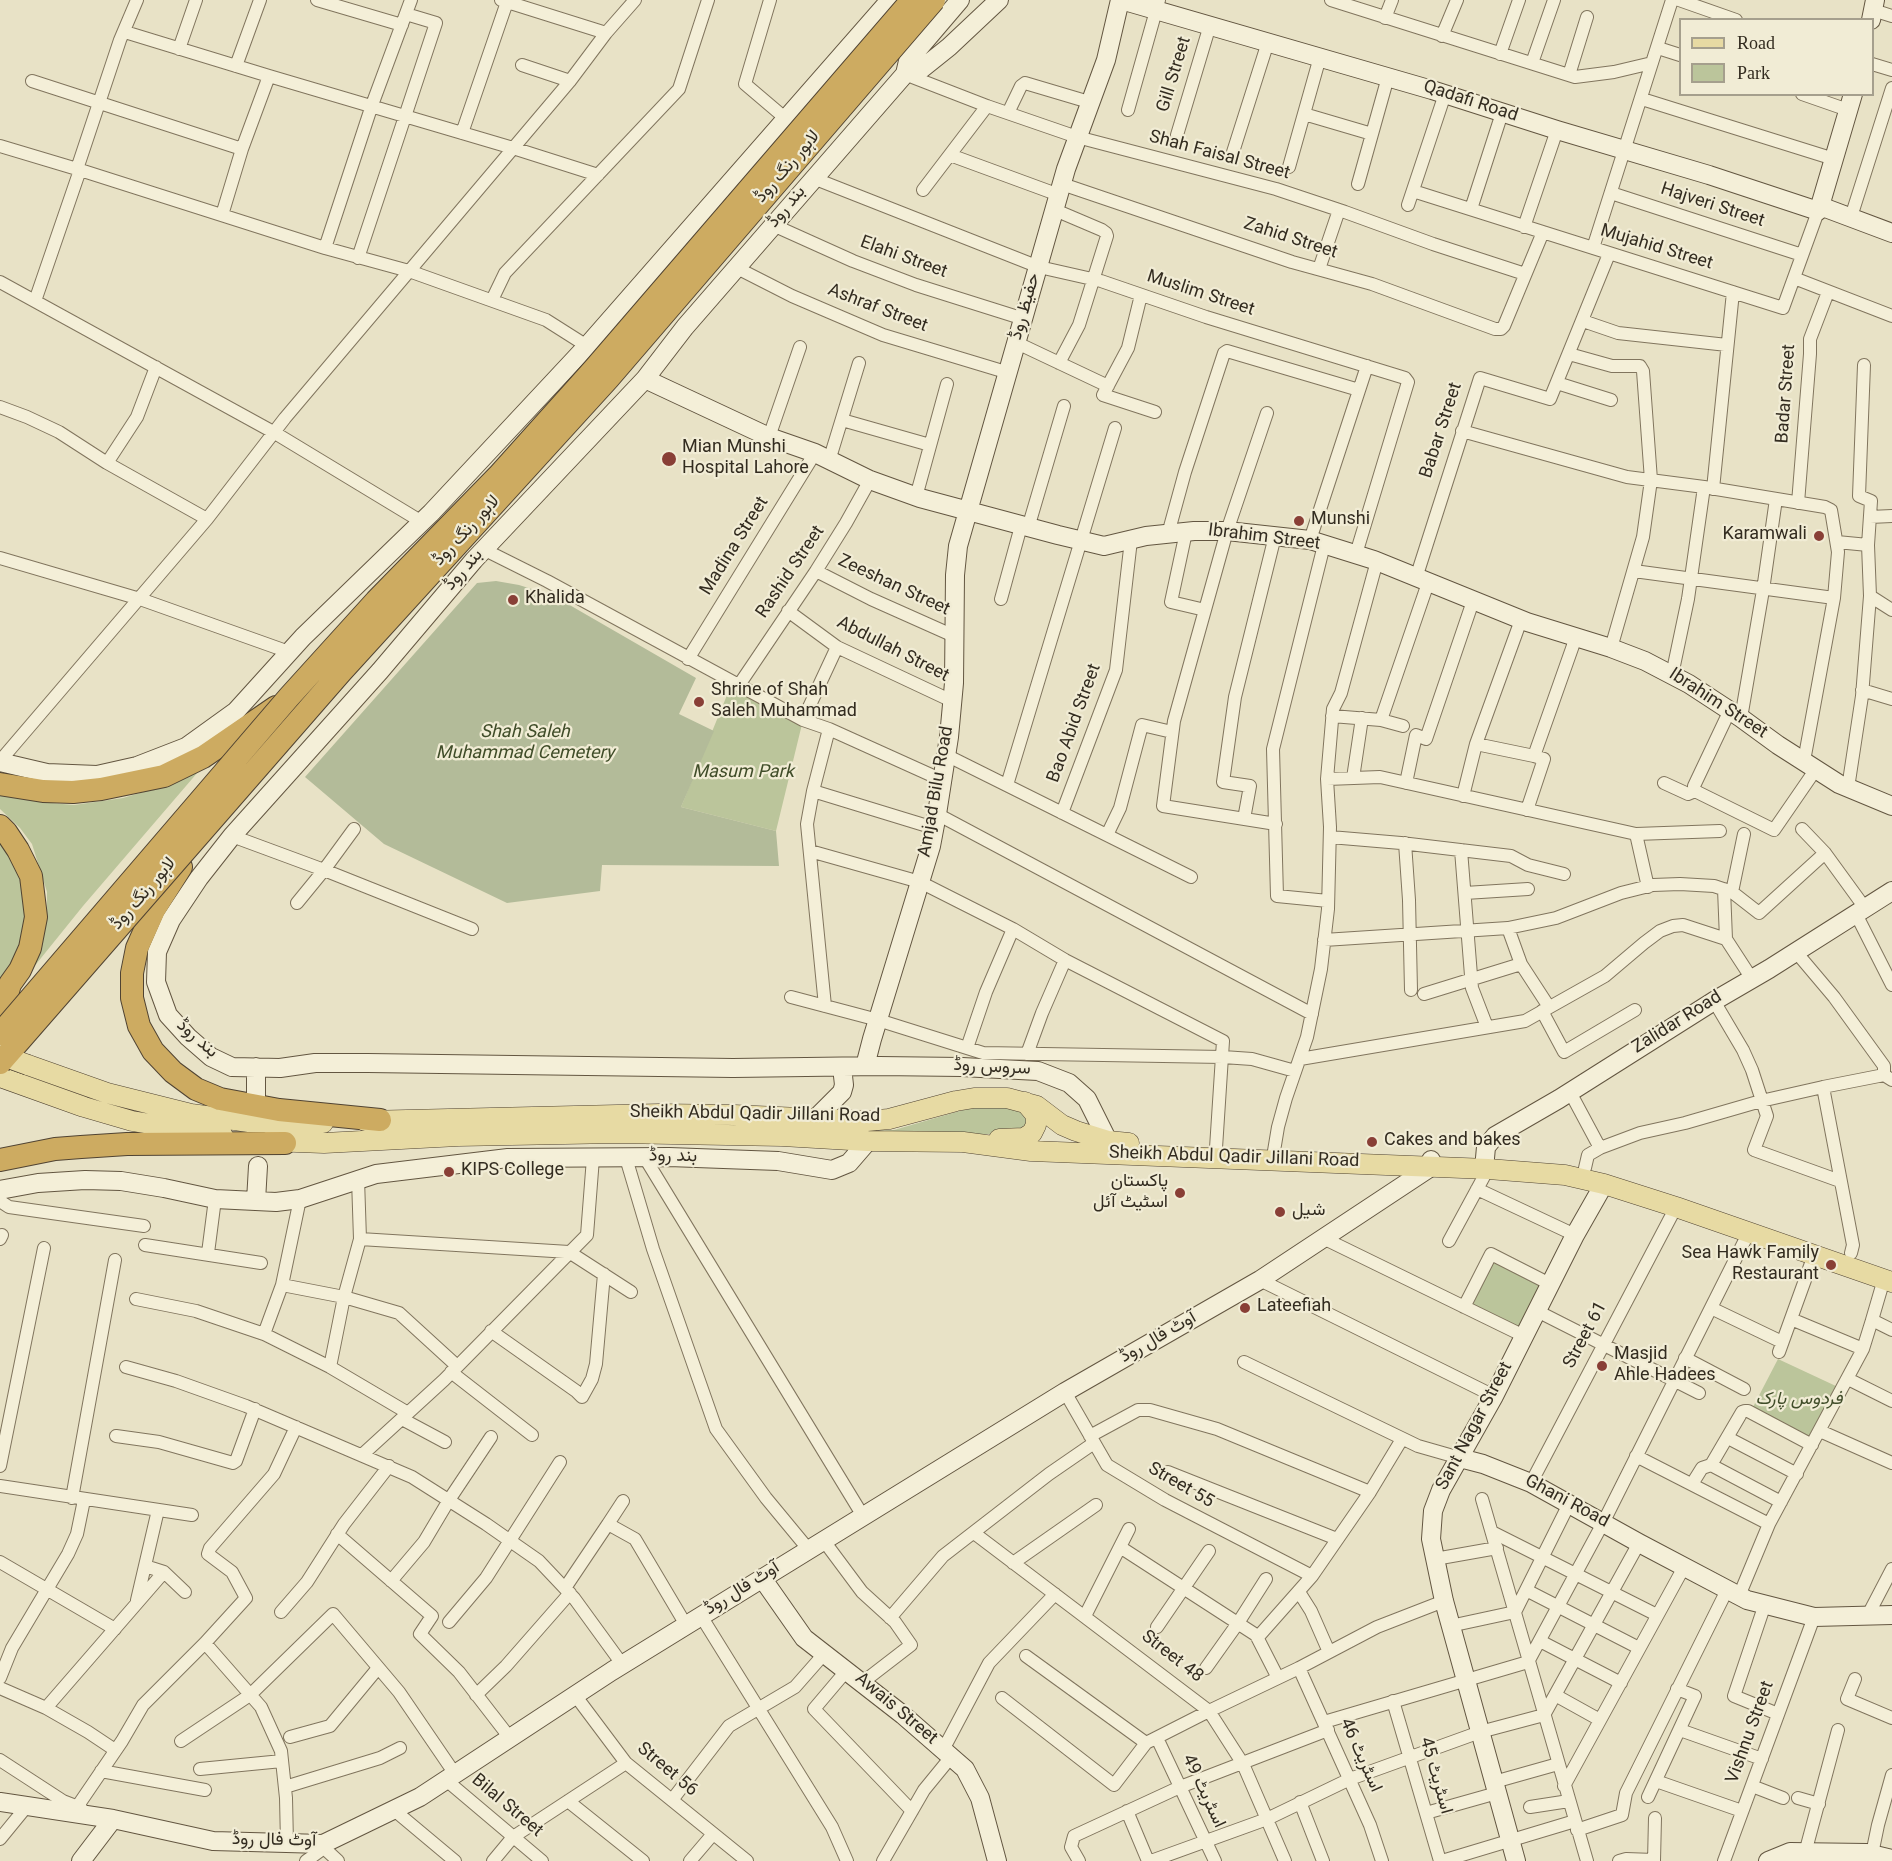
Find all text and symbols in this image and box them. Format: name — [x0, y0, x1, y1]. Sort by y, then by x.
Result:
legend — [1679, 18, 1874, 96]
text: Road — [1737, 33, 1775, 53]
street label: Gill Street — [1154, 35, 1198, 115]
text: Park — [1737, 63, 1770, 83]
street label: Qadafi Road — [1420, 78, 1520, 128]
street label: لاہور رنگ روڈ — [752, 127, 826, 209]
street label: Shah Faisal Street — [1146, 128, 1292, 186]
street label: Hajveri Street — [1657, 180, 1767, 234]
street label: بند روڈ — [764, 183, 812, 233]
street label: Zahid Street — [1240, 215, 1340, 265]
street label: Mujahid Street — [1597, 222, 1715, 276]
street label: Elahi Street — [857, 233, 949, 285]
street label: Muslim Street — [1144, 267, 1256, 323]
street label: حفیظ روڈ — [1007, 271, 1047, 343]
street label: Ashraf Street — [824, 281, 930, 339]
street label: Badar Street — [1774, 344, 1802, 444]
street label: Babar Street — [1417, 380, 1469, 482]
place label: Mian Munshi Hospital Lahore — [682, 438, 809, 480]
marker: Mian Munshi Hospital Lahore — [660, 450, 678, 468]
street label: لاہور رنگ روڈ — [430, 492, 506, 572]
street label: Madina Street — [697, 494, 775, 600]
place label: Munshi — [1311, 510, 1370, 532]
marker: Munshi — [1292, 514, 1306, 528]
street label: Ibrahim Street — [1207, 521, 1321, 557]
street label: Rashid Street — [753, 523, 831, 623]
place label: Karamwali — [1723, 525, 1807, 547]
marker: Karamwali — [1812, 529, 1826, 543]
street label: بند روڈ — [441, 546, 489, 596]
street label: Zeeshan Street — [834, 552, 952, 622]
place label: Khalida — [525, 589, 585, 611]
marker: Khalida — [506, 593, 520, 607]
street label: Abdullah Street — [832, 614, 952, 688]
street label: Bao Abid Street — [1045, 662, 1107, 786]
street label: Ibrahim Street — [1664, 665, 1770, 745]
place label: Shrine of Shah Saleh Muhammad — [711, 681, 857, 724]
marker: Shrine of Shah Saleh Muhammad — [692, 695, 706, 709]
park label: Shah Saleh Muhammad Cemetery — [436, 723, 614, 766]
street label: Amjad Bilu Road — [916, 725, 960, 859]
park label: Masum Park — [692, 763, 794, 785]
street label: لاہور رنگ روڈ — [108, 854, 182, 936]
street label: Zalidar Road — [1629, 988, 1727, 1060]
street label: بند روڈ — [171, 1016, 221, 1064]
street label: سروس روڈ — [953, 1056, 1031, 1082]
street label: Sheikh Abdul Qadir Jillani Road — [630, 1103, 880, 1129]
place label: Cakes and bakes — [1384, 1131, 1521, 1153]
marker: Cakes and bakes — [1365, 1135, 1379, 1149]
street label: Sheikh Abdul Qadir Jillani Road — [1108, 1144, 1360, 1174]
street label: بند روڈ — [649, 1147, 697, 1169]
place label: KIPS College — [461, 1161, 564, 1183]
marker: KIPS College — [442, 1165, 456, 1179]
place label: پاکستان اسٹیٹ آئل — [1093, 1172, 1168, 1214]
marker: پاکستان اسٹیٹ آئل — [1173, 1186, 1187, 1200]
place label: شیل — [1292, 1201, 1325, 1223]
marker: شیل — [1273, 1205, 1287, 1219]
place label: Sea Hawk Family Restaurant — [1682, 1244, 1819, 1286]
marker: Sea Hawk Family Restaurant — [1824, 1258, 1838, 1272]
place label: Lateefiah — [1257, 1297, 1331, 1319]
street label: Street 61 — [1560, 1299, 1614, 1373]
marker: Lateefiah — [1238, 1301, 1252, 1315]
street label: آوٹ فال روڈ — [1117, 1309, 1201, 1369]
place label: Masjid Ahle Hadees — [1614, 1345, 1716, 1388]
street label: Sant Nagar Street — [1433, 1359, 1519, 1495]
marker: Masjid Ahle Hadees — [1595, 1359, 1609, 1373]
park label: فردوس پارک — [1755, 1390, 1843, 1412]
street label: Street 55 — [1143, 1460, 1217, 1514]
street label: Ghani Road — [1520, 1472, 1612, 1534]
street label: آوٹ فال روڈ — [701, 1558, 785, 1622]
street label: Street 48 — [1136, 1627, 1206, 1689]
street label: Awais Street — [849, 1669, 941, 1751]
street label: Vishnu Street — [1724, 1679, 1780, 1787]
street label: اسٹریٹ 46 — [1333, 1716, 1385, 1796]
street label: اسٹریٹ 45 — [1413, 1735, 1455, 1817]
street label: Street 56 — [631, 1739, 701, 1803]
street label: اسٹریٹ 49 — [1176, 1752, 1228, 1832]
street label: Bilal Street — [466, 1771, 546, 1843]
street label: آوٹ فال روڈ — [232, 1830, 316, 1854]

